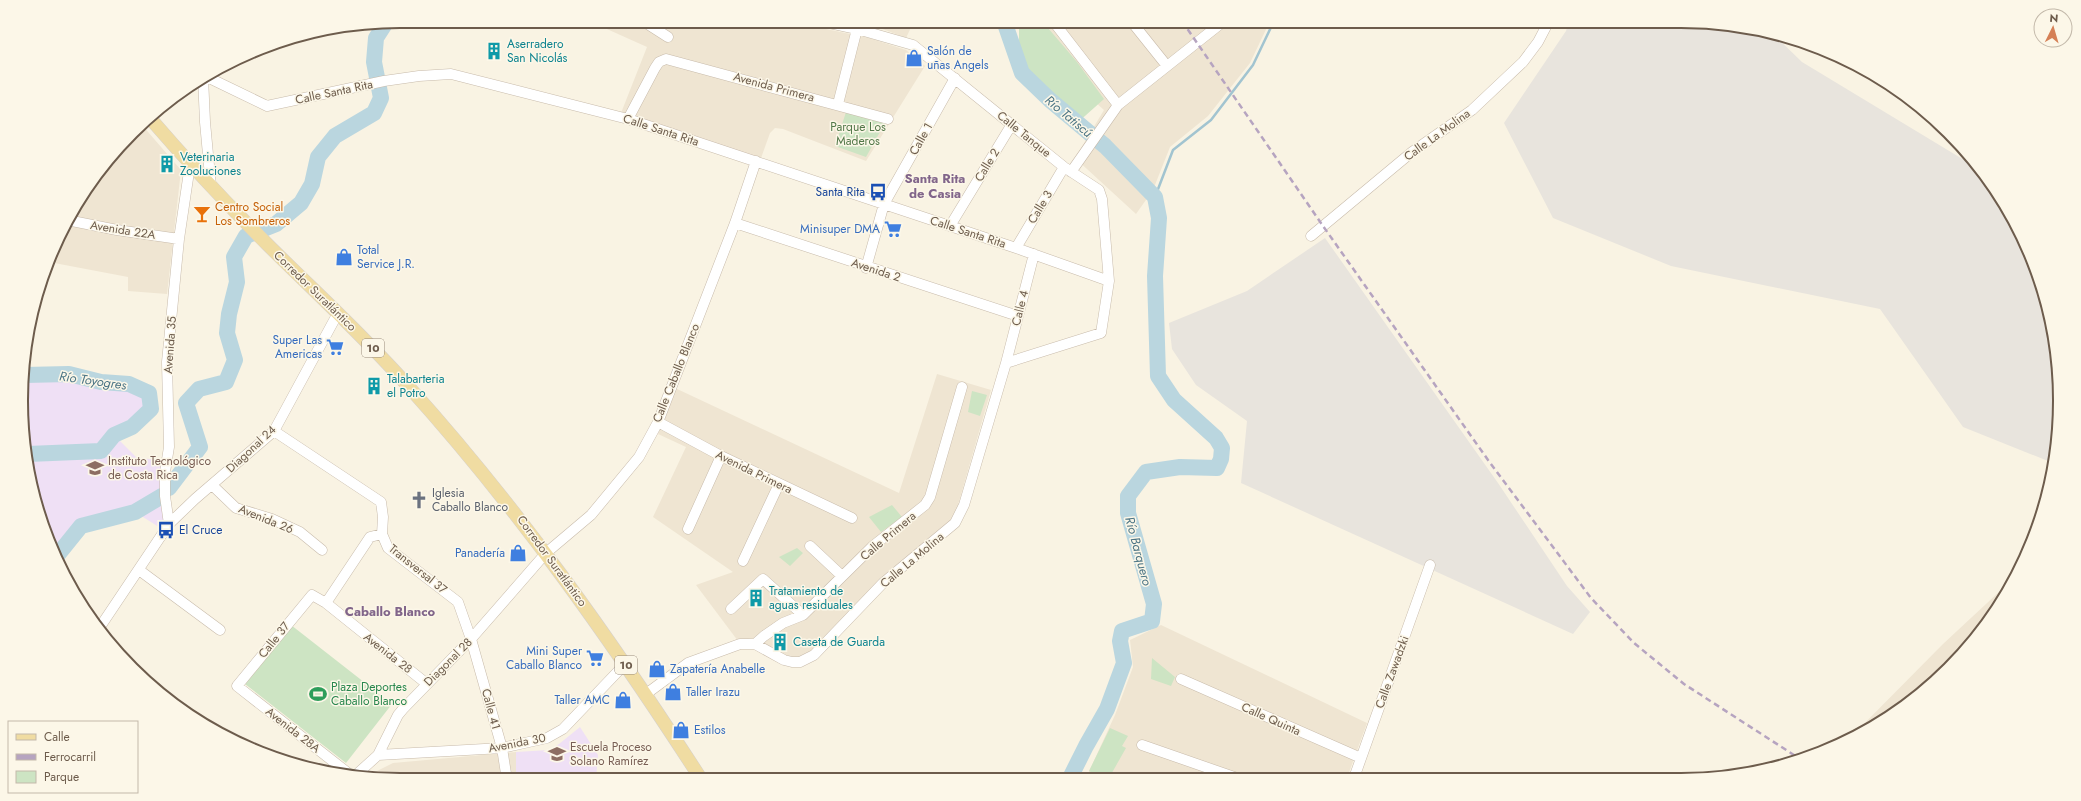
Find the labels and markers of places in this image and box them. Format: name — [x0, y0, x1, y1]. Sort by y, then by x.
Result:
place label: Aserradero San Nicolás — [507, 35, 568, 67]
building icon: Aserradero San Nicolás — [484, 41, 504, 61]
place label: Salón de uñas Angels — [927, 42, 989, 74]
shop icon: Salón de uñas Angels — [904, 48, 924, 68]
place label: Veterinaria Zooluciones — [180, 148, 241, 180]
building icon: Veterinaria Zooluciones — [157, 154, 177, 174]
bus stop icon: Santa Rita — [868, 182, 888, 202]
place label: Santa Rita — [816, 183, 865, 201]
place label: Centro Social Los Sombreros — [215, 198, 290, 230]
bar icon: Centro Social Los Sombreros — [192, 204, 212, 224]
supermarket icon: Minisuper DMA — [883, 219, 903, 239]
place label: Minisuper DMA — [800, 220, 880, 238]
place label: Total Service J.R. — [357, 241, 415, 273]
shop icon: Total Service J.R. — [334, 247, 354, 267]
place label: Super Las Americas — [272, 331, 322, 363]
supermarket icon: Super Las Americas — [325, 337, 345, 357]
place label: Talabarteria el Potro — [387, 370, 445, 402]
building icon: Talabarteria el Potro — [364, 376, 384, 396]
place label: Instituto Tecnológico de Costa Rica — [108, 452, 211, 484]
school or university icon: Instituto Tecnológico de Costa Rica — [85, 458, 105, 478]
place label: Iglesia Caballo Blanco — [432, 484, 509, 516]
church icon: Iglesia Caballo Blanco — [409, 490, 429, 510]
bus stop icon: El Cruce — [156, 520, 176, 540]
place label: El Cruce — [179, 521, 223, 539]
shop icon: Panadería — [508, 543, 528, 563]
place label: Panadería — [455, 544, 505, 562]
place label: Tratamiento de aguas residuales — [769, 582, 853, 614]
building icon: Tratamiento de aguas residuales — [746, 588, 766, 608]
building icon: Caseta de Guarda — [770, 632, 790, 652]
place label: Caseta de Guarda — [793, 633, 885, 651]
place label: Mini Super Caballo Blanco — [506, 642, 583, 674]
supermarket icon: Mini Super Caballo Blanco — [585, 648, 605, 668]
shop icon: Zapatería Anabelle — [647, 659, 667, 679]
place label: Zapatería Anabelle — [670, 660, 765, 678]
place label: Plaza Deportes Caballo Blanco — [331, 678, 408, 710]
shop icon: Taller Irazu — [663, 682, 683, 702]
place label: Taller Irazu — [686, 683, 740, 701]
sports icon: Plaza Deportes Caballo Blanco — [308, 684, 328, 704]
shop icon: Taller AMC — [613, 690, 633, 710]
place label: Taller AMC — [555, 691, 610, 709]
shop icon: Estilos — [671, 720, 691, 740]
place label: Estilos — [694, 721, 726, 739]
place label: Escuela Proceso Solano Ramírez — [570, 738, 652, 770]
school or university icon: Escuela Proceso Solano Ramírez — [547, 744, 567, 764]

